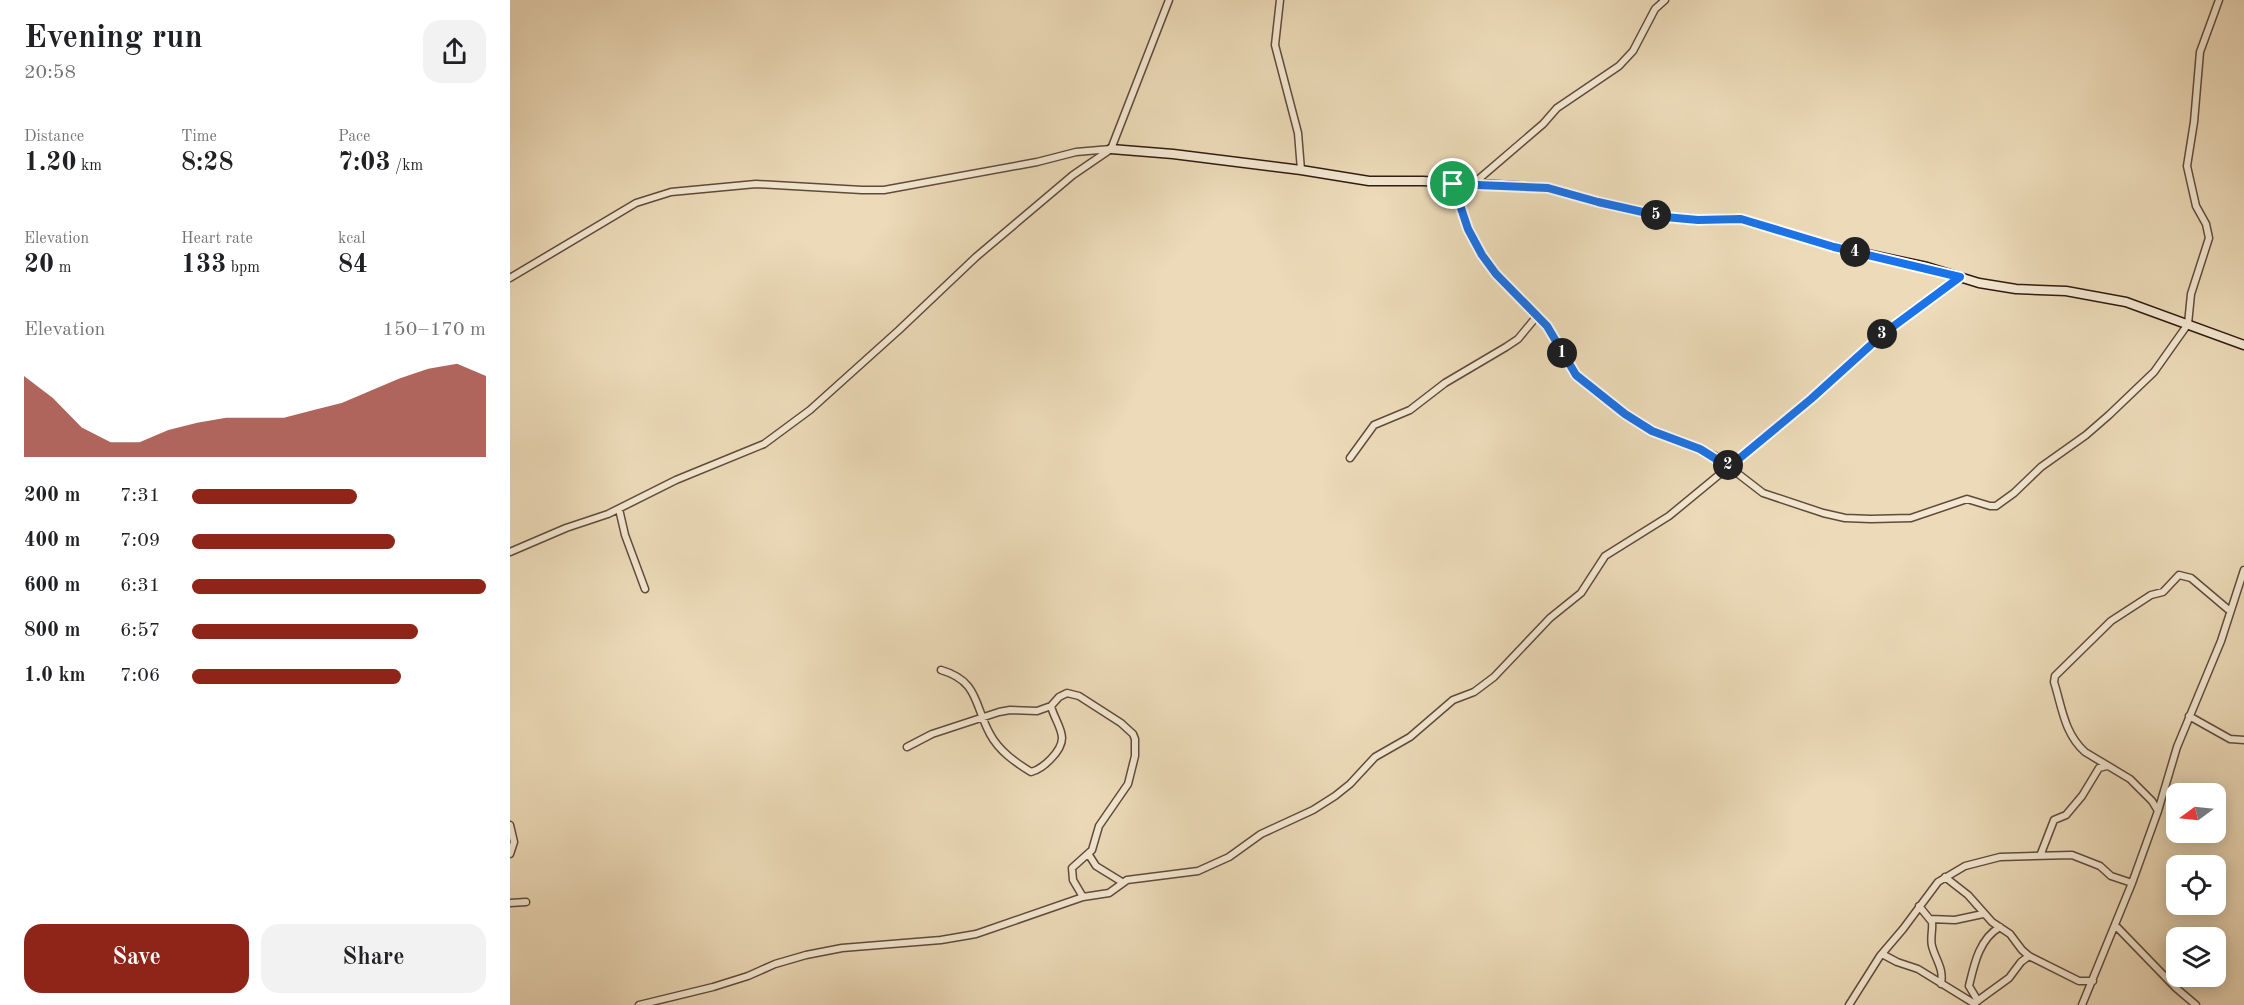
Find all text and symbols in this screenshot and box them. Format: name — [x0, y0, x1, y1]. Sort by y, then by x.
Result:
button: share — [423, 20, 486, 83]
text: Evening run — [24, 22, 203, 55]
text: 20:58 — [24, 63, 76, 83]
text: Distance — [24, 129, 84, 145]
text: Time — [181, 129, 217, 145]
text: Pace — [338, 129, 370, 145]
text: 1.20 — [24, 150, 77, 176]
text: 8:28 — [181, 150, 234, 176]
text: 7:03 — [338, 150, 391, 176]
text: km — [77, 158, 102, 174]
text: /km — [391, 158, 423, 174]
pin — [1427, 158, 1478, 209]
icon: arrive — [1436, 167, 1469, 200]
pin: 5 — [1641, 200, 1671, 230]
text: 5 — [1651, 207, 1661, 223]
text: Elevation — [24, 231, 89, 247]
text: Heart rate — [181, 231, 253, 247]
text: kcal — [338, 231, 366, 247]
pin: 4 — [1840, 237, 1870, 267]
text: 4 — [1850, 244, 1860, 260]
text: 20 — [24, 252, 54, 278]
text: 133 — [181, 252, 226, 278]
text: 84 — [338, 252, 368, 278]
text: m — [54, 260, 71, 276]
text: bpm — [226, 260, 260, 276]
pin: 3 — [1867, 319, 1897, 349]
text: Elevation — [24, 320, 105, 340]
text: 150–170 m — [383, 320, 486, 340]
text: 3 — [1877, 326, 1887, 342]
pin: 1 — [1547, 338, 1577, 368]
text: 1 — [1557, 345, 1567, 361]
pin: 2 — [1713, 450, 1743, 480]
text: 2 — [1723, 457, 1733, 473]
text: 200 m — [24, 486, 80, 506]
text: 7:31 — [120, 486, 160, 506]
text: 400 m — [24, 531, 80, 551]
text: 7:09 — [120, 531, 160, 551]
text: 600 m — [24, 576, 80, 596]
text: 6:31 — [120, 576, 160, 596]
text: 800 m — [24, 621, 80, 641]
text: 6:57 — [120, 621, 160, 641]
text: 1.0 km — [24, 666, 86, 686]
text: 7:06 — [120, 666, 160, 686]
north arrow — [2166, 783, 2226, 843]
map controls — [2166, 783, 2226, 987]
button: locate — [2166, 855, 2226, 915]
button: Save — [24, 924, 249, 993]
button: Share — [261, 924, 486, 993]
button: layers — [2166, 927, 2226, 987]

